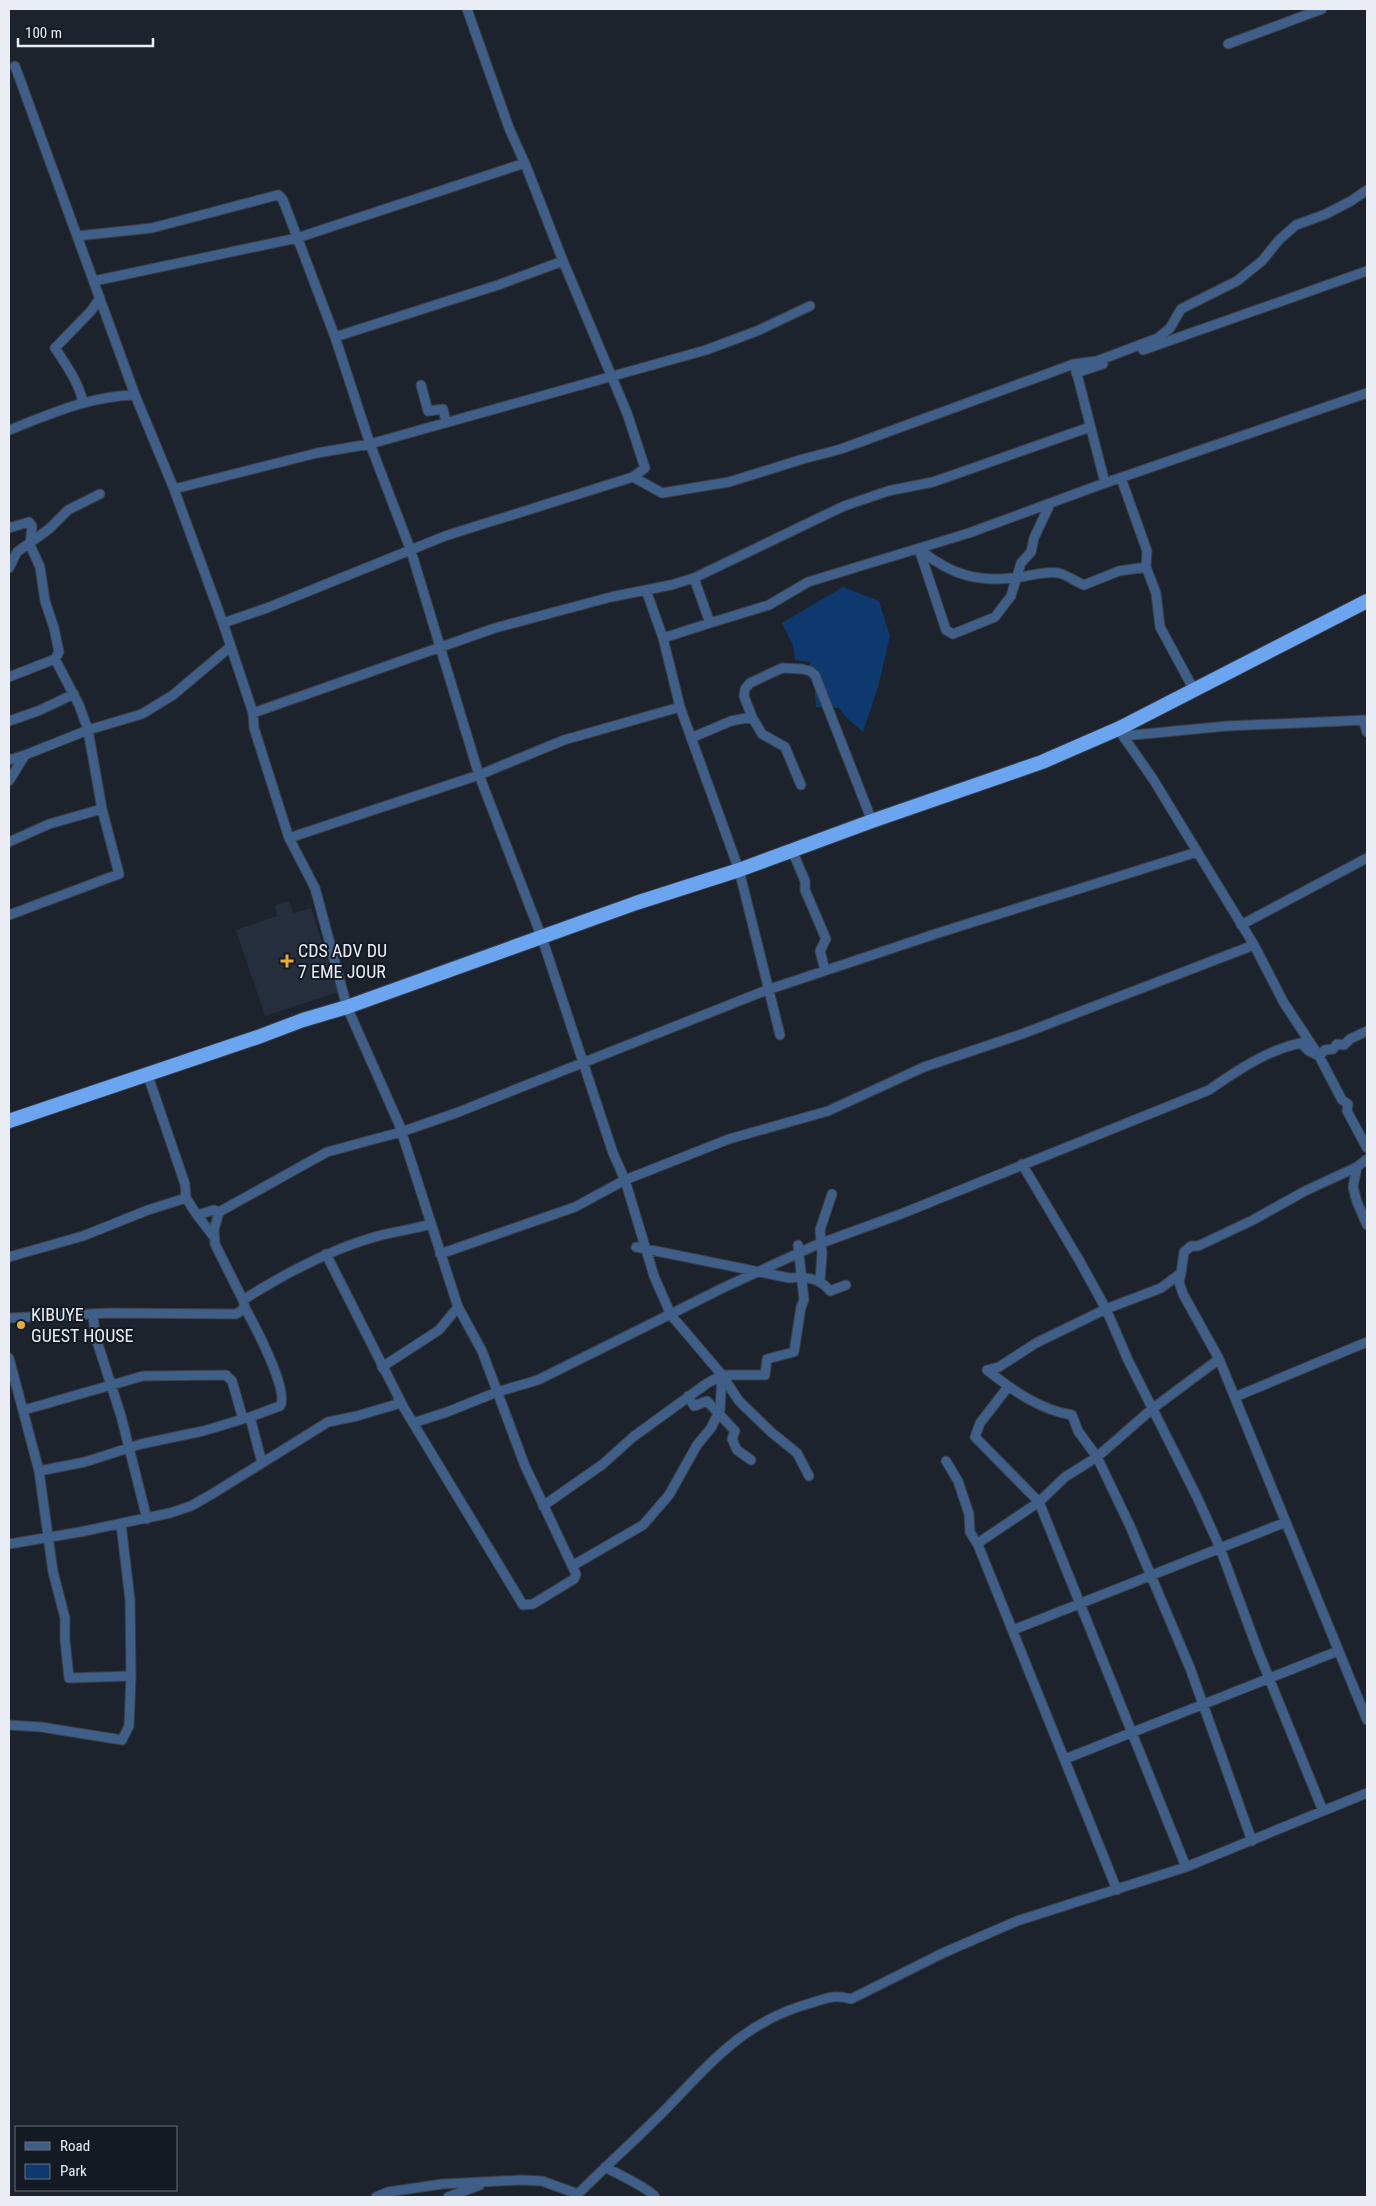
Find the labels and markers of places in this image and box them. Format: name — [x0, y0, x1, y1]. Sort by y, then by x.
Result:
place label: CDS ADV DU 7 EME JOUR — [298, 940, 387, 982]
marker: CDS ADV DU 7 EME JOUR — [280, 954, 294, 968]
place label: KIBUYE GUEST HOUSE — [31, 1304, 134, 1346]
marker: KIBUYE GUEST HOUSE — [15, 1319, 27, 1331]

